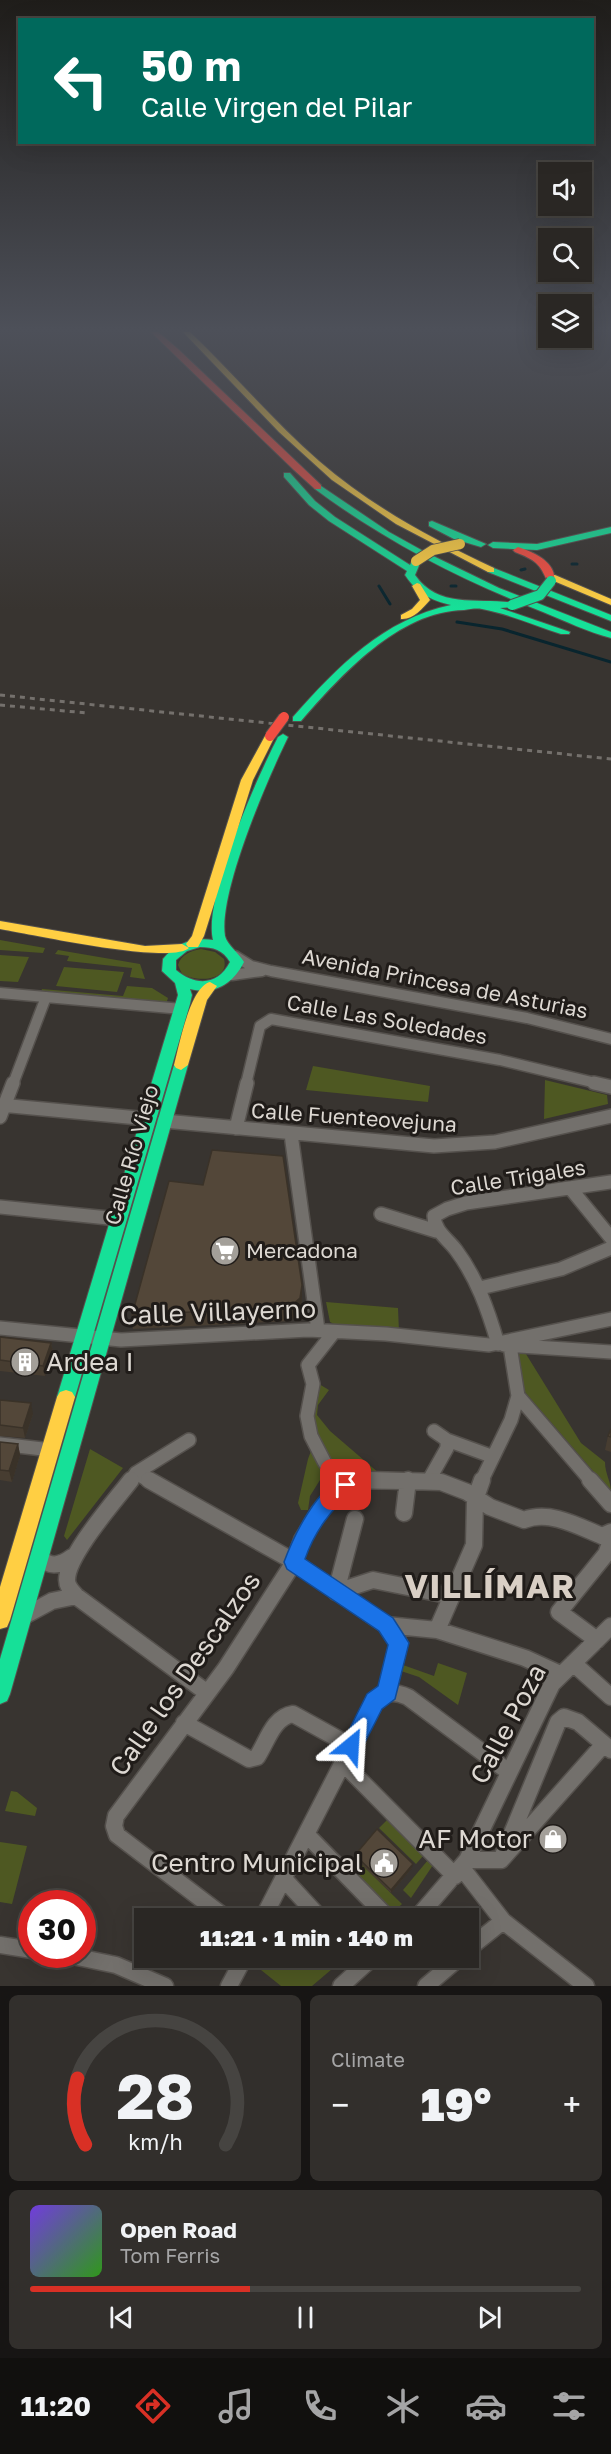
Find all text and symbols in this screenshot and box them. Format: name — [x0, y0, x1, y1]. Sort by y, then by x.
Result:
text: 50 m — [141, 40, 241, 90]
icon: left — [42, 42, 120, 120]
text: Calle Virgen del Pilar — [141, 91, 412, 123]
map controls — [538, 162, 592, 348]
button: sound — [538, 162, 592, 216]
button: search — [538, 228, 592, 282]
button: layers — [538, 294, 592, 348]
street label: Avenida Princesa de Asturias — [300, 943, 590, 1024]
street label: Calle Las Soledades — [285, 989, 489, 1049]
street label: Calle Río Viejo — [99, 1082, 163, 1228]
street label: Calle Fuenteovejuna — [250, 1097, 458, 1137]
street label: Calle Trigales — [448, 1154, 587, 1201]
supermarket icon: Mercadona — [209, 1235, 241, 1267]
place label: Mercadona — [246, 1237, 358, 1263]
street label: Calle Villayerno — [119, 1293, 317, 1330]
building icon: Ardea I — [9, 1346, 41, 1378]
place label: Ardea I — [46, 1346, 134, 1377]
pin — [320, 1459, 371, 1510]
icon: arrive — [329, 1468, 362, 1501]
street label: Calle los Descalzos — [103, 1566, 267, 1781]
district label: VILLÍMAR — [404, 1566, 576, 1605]
street label: Calle Poza — [463, 1659, 552, 1789]
position arrow — [319, 1714, 383, 1778]
place label: AF Motor — [419, 1823, 532, 1854]
shop icon: AF Motor — [537, 1823, 569, 1855]
place label: Centro Municipal — [151, 1847, 363, 1878]
public building icon: Centro Municipal — [368, 1847, 400, 1879]
speed limit sign: 30 — [18, 1890, 96, 1968]
text: 11:21 · 1 min · 140 m — [200, 1924, 413, 1951]
text: Climate — [331, 2047, 405, 2071]
text: 28 — [116, 2058, 194, 2133]
text: 19° — [421, 2077, 491, 2131]
text: − — [331, 2085, 349, 2124]
text: + — [563, 2085, 581, 2124]
text: km/h — [128, 2129, 182, 2155]
text: Open Road — [120, 2216, 237, 2243]
text: Tom Ferris — [120, 2243, 220, 2267]
icon: previous — [105, 2301, 138, 2334]
icon: pause — [289, 2301, 322, 2334]
icon: next — [473, 2301, 506, 2334]
icon: directions — [132, 2385, 174, 2427]
icon: music — [215, 2385, 257, 2427]
icon: phone — [299, 2385, 341, 2427]
icon: climate — [382, 2385, 424, 2427]
icon: car — [465, 2385, 507, 2427]
icon: filters — [548, 2385, 590, 2427]
text: 11:20 — [21, 2390, 91, 2422]

